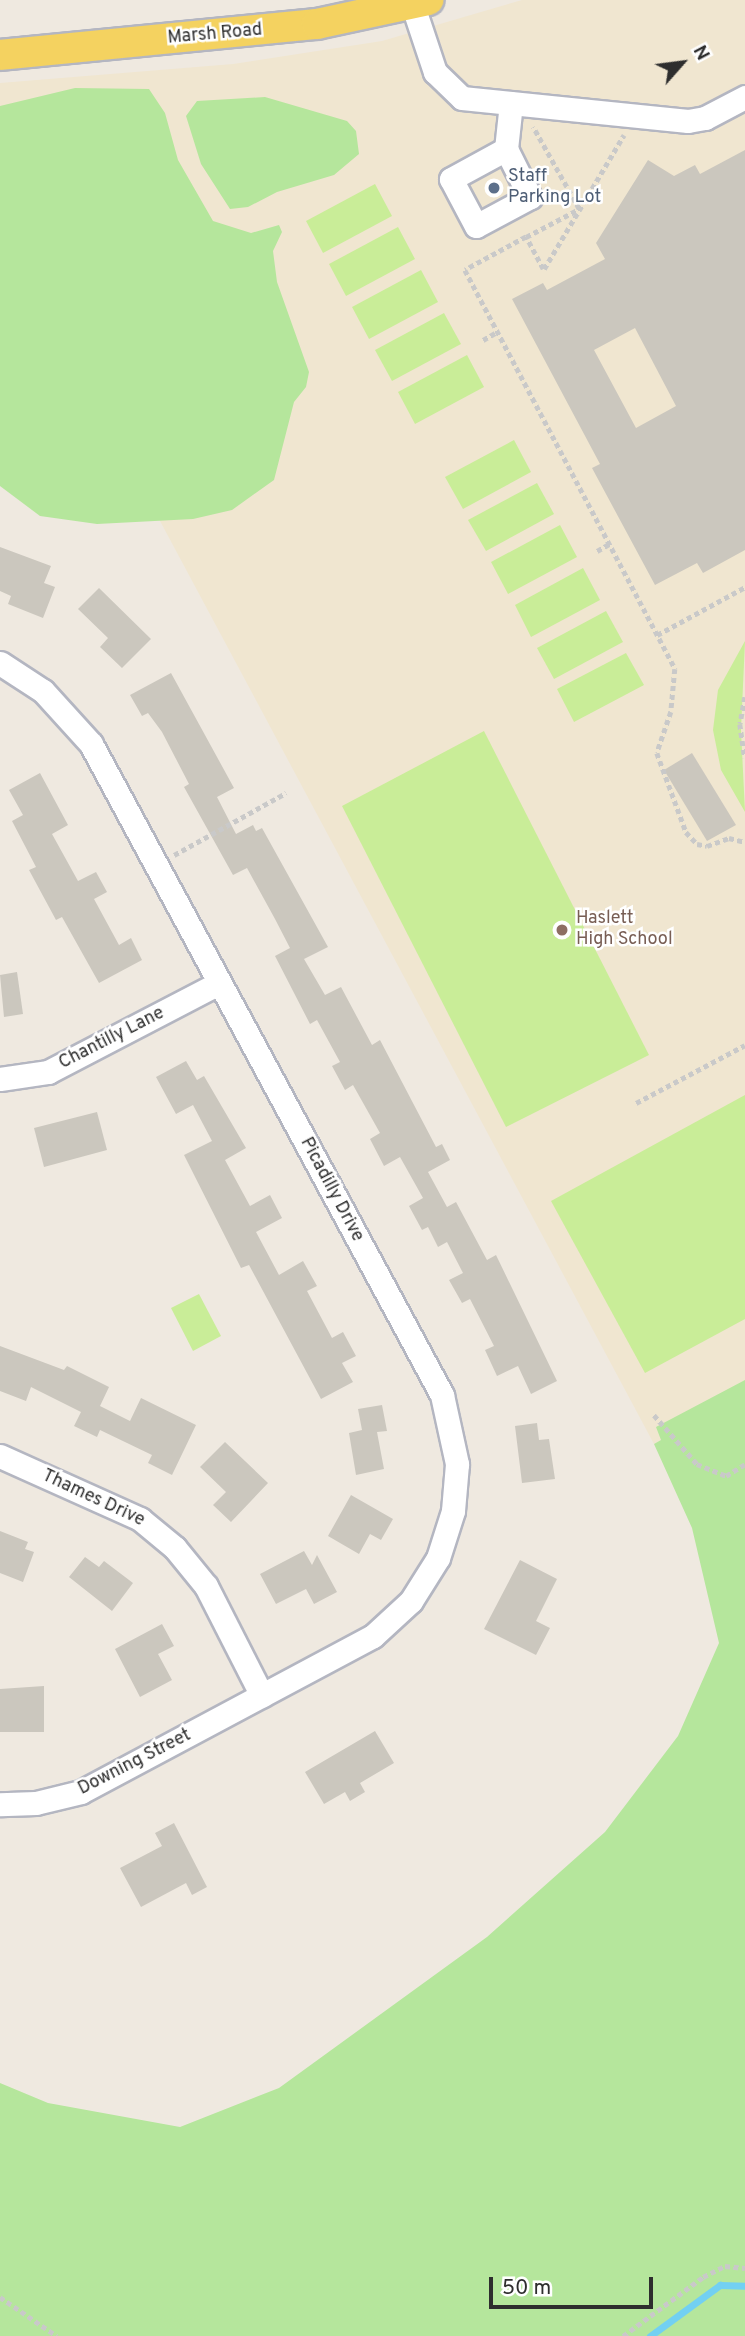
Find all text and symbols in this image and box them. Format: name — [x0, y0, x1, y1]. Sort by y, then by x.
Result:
street label: Marsh Road — [167, 20, 263, 50]
north arrow — [647, 28, 717, 98]
text: N — [687, 41, 714, 65]
place label: Staff Parking Lot — [508, 167, 601, 210]
marker: Staff Parking Lot — [486, 180, 502, 196]
place label: Haslett High School — [576, 909, 673, 951]
marker: Haslett High School — [554, 922, 570, 938]
street label: Chantilly Lane — [56, 1003, 168, 1075]
street label: Picadilly Drive — [294, 1134, 368, 1246]
street label: Thames Drive — [38, 1466, 148, 1532]
street label: Downing Street — [75, 1725, 195, 1801]
scale bar — [493, 2262, 658, 2306]
text: 50 m — [502, 2275, 551, 2302]

